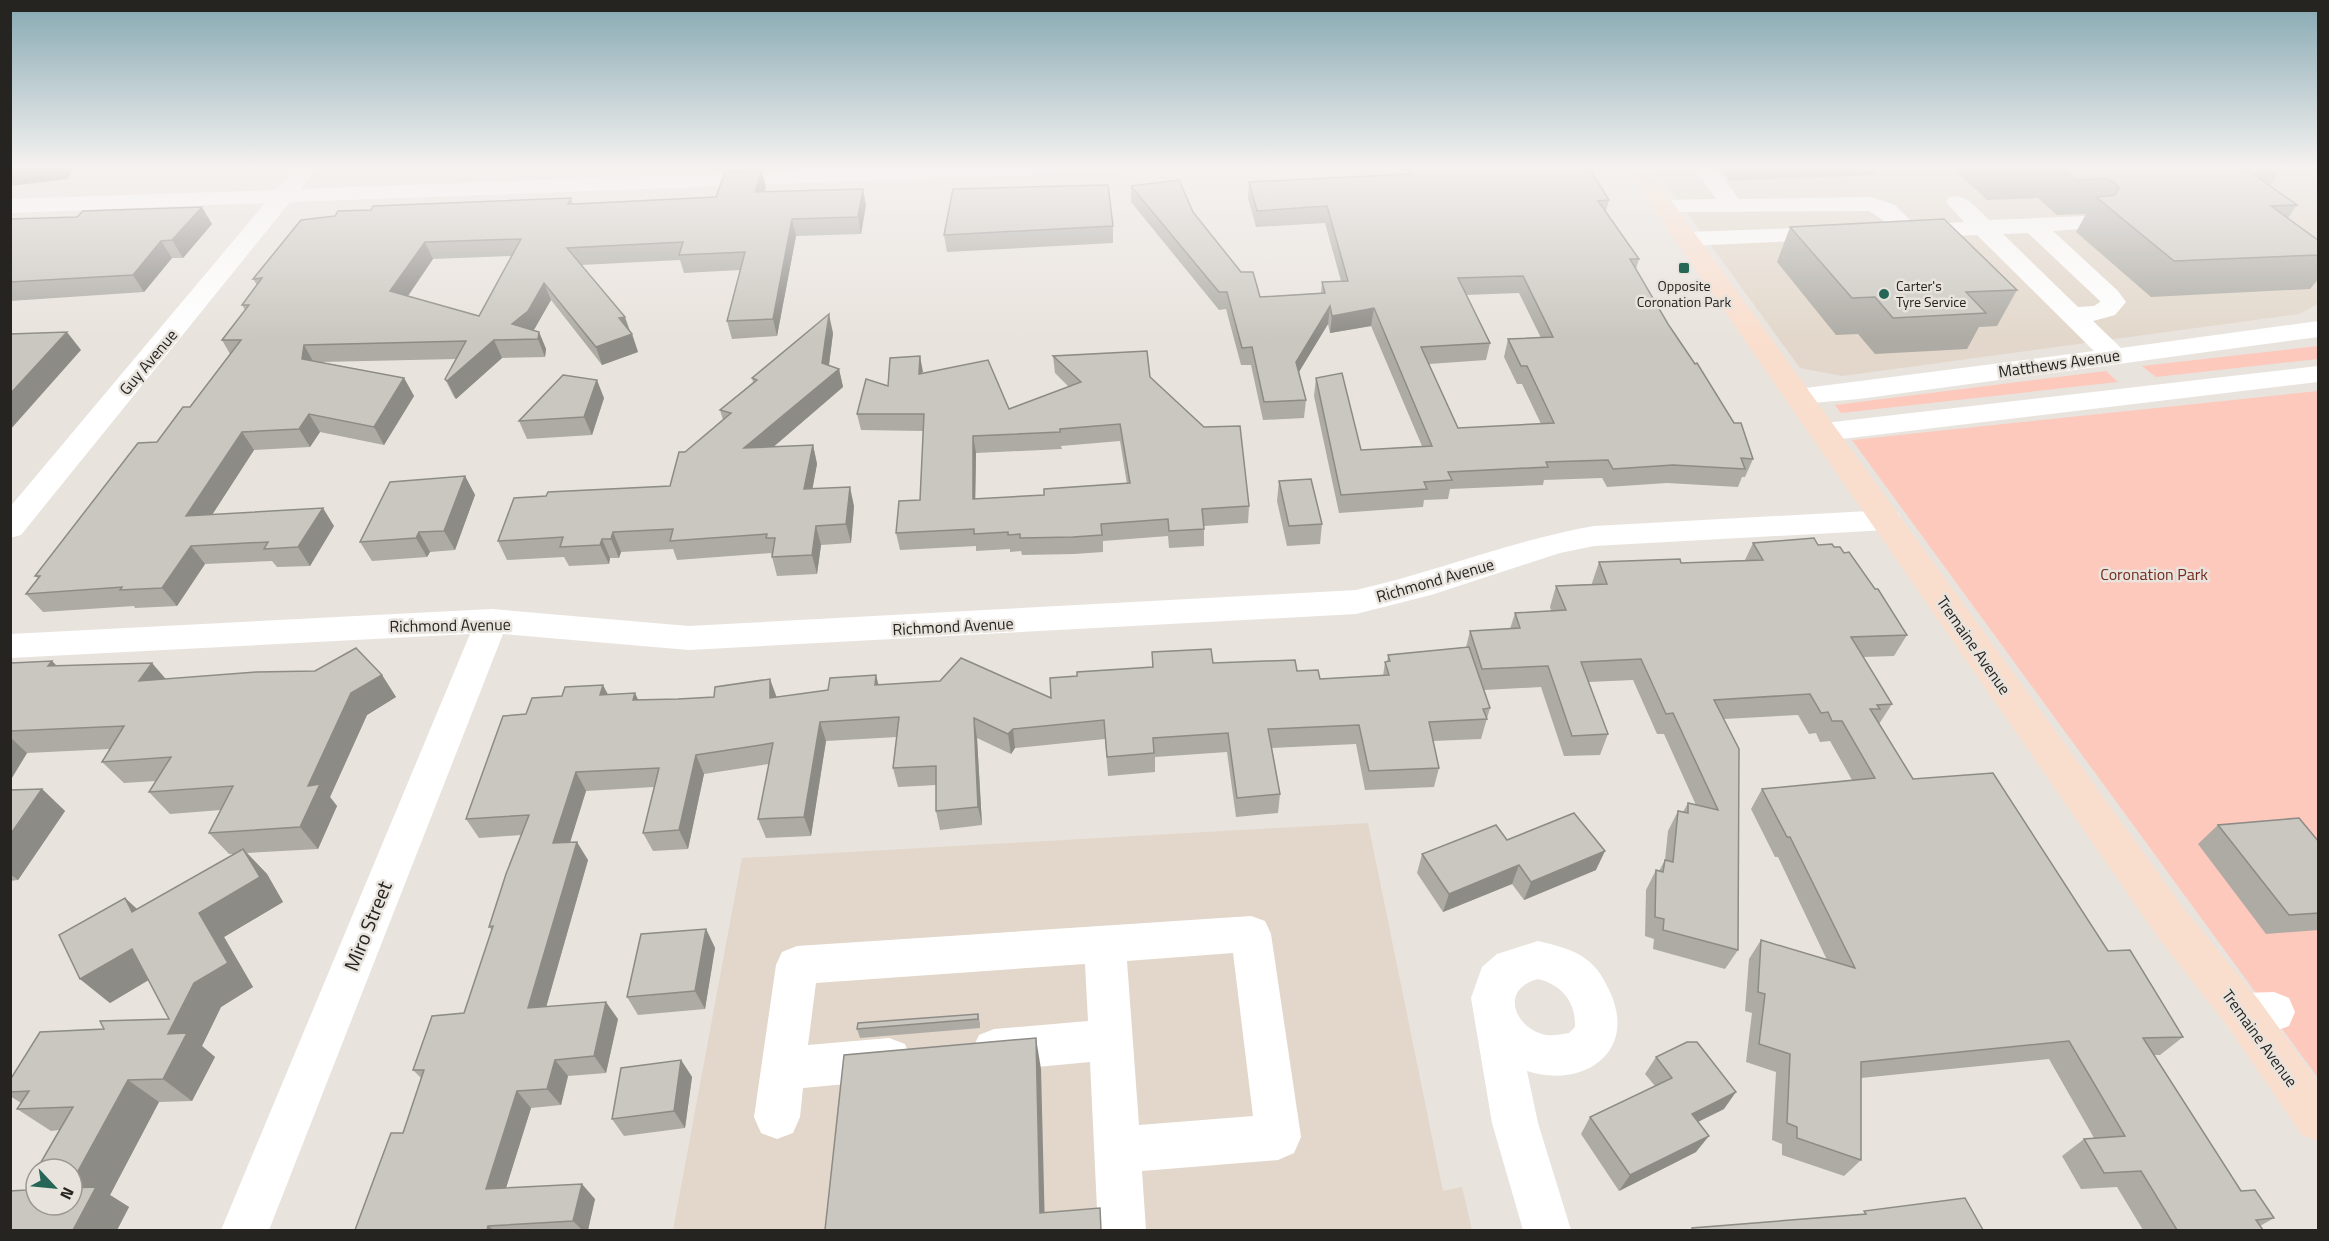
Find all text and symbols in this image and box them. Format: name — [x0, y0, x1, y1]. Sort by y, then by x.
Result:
marker: Opposite Coronation Park — [1677, 261, 1691, 275]
place label: Opposite Coronation Park — [1637, 275, 1731, 312]
place label: Carter's Tyre Service — [1896, 275, 1966, 312]
marker: Carter's Tyre Service — [1877, 287, 1891, 301]
street label: Guy Avenue — [113, 324, 183, 400]
street label: Matthews Avenue — [1997, 343, 2121, 383]
street label: Richmond Avenue — [1373, 552, 1497, 608]
park label: Coronation Park — [2100, 562, 2208, 586]
street label: Tremaine Avenue — [1931, 591, 2017, 699]
street label: Richmond Avenue — [892, 611, 1014, 641]
street label: Richmond Avenue — [389, 612, 511, 638]
street label: Miro Street — [335, 876, 400, 975]
street label: Tremaine Avenue — [2216, 984, 2304, 1092]
north arrow — [24, 1157, 84, 1217]
text: N — [54, 1183, 81, 1204]

